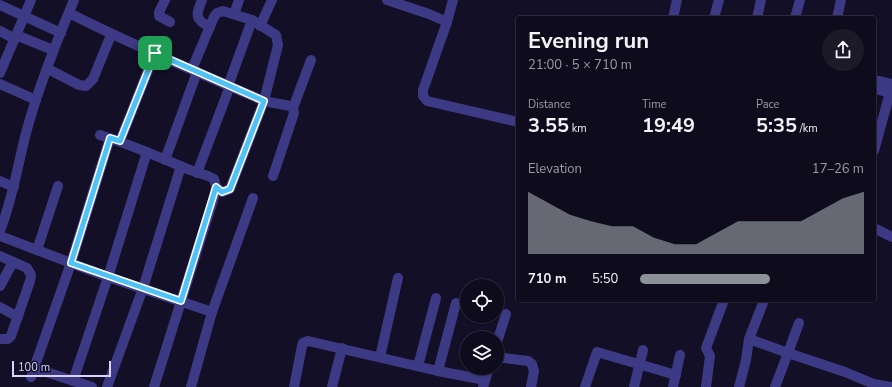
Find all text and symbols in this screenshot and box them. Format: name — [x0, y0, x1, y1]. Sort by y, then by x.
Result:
text: Evening run — [528, 26, 649, 56]
button: share — [822, 29, 864, 71]
pin — [138, 36, 172, 70]
icon: arrive — [144, 42, 166, 64]
text: 21:00 · 5 × 710 m — [528, 56, 632, 74]
text: Distance — [528, 97, 571, 112]
text: Time — [642, 97, 666, 112]
text: Pace — [756, 97, 779, 112]
text: 3.55 — [528, 112, 569, 139]
text: 19:49 — [642, 112, 695, 139]
text: 5:35 — [756, 112, 797, 139]
text: km — [569, 121, 587, 136]
text: /km — [797, 121, 818, 136]
text: Elevation — [528, 160, 582, 178]
text: 17–26 m — [812, 160, 864, 178]
text: 710 m — [528, 270, 566, 288]
text: 5:50 — [592, 270, 618, 288]
map controls — [460, 279, 504, 375]
button: locate — [460, 279, 504, 323]
button: layers — [460, 331, 504, 375]
scale bar — [12, 359, 111, 378]
text: 100 m — [18, 360, 50, 375]

